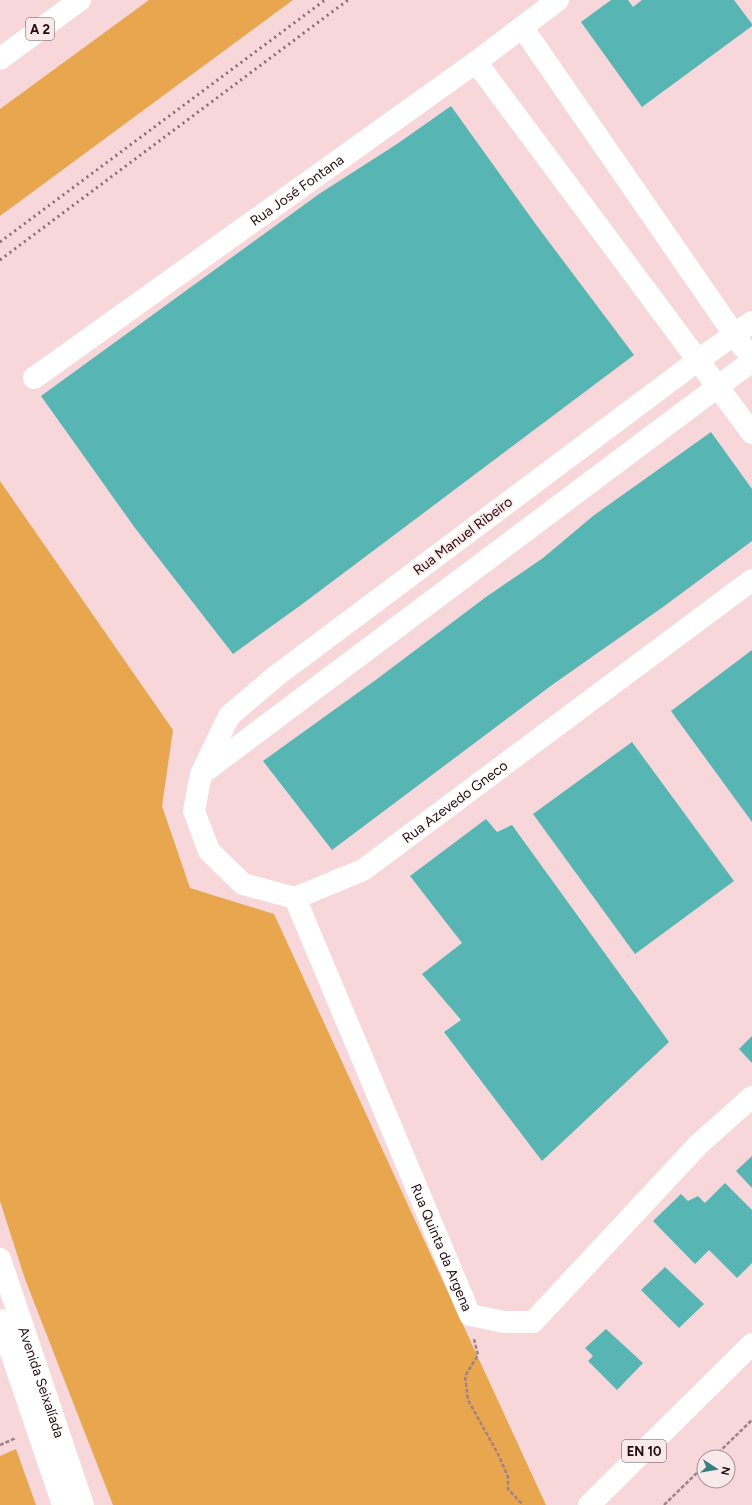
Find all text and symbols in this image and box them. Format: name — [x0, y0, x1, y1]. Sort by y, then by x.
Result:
road number: A 2 — [26, 18, 54, 40]
street label: Rua José Fontana — [247, 151, 347, 229]
street label: Rua Manuel Ribeiro — [410, 493, 516, 579]
street label: Rua Azevedo Gneco — [399, 757, 511, 846]
street label: Rua Quinta da Argena — [407, 1181, 476, 1314]
street label: Avenida Seixalíada — [15, 1324, 68, 1440]
road number: EN 10 — [622, 1440, 666, 1462]
north arrow — [696, 1449, 736, 1489]
text: N — [718, 1465, 733, 1476]

